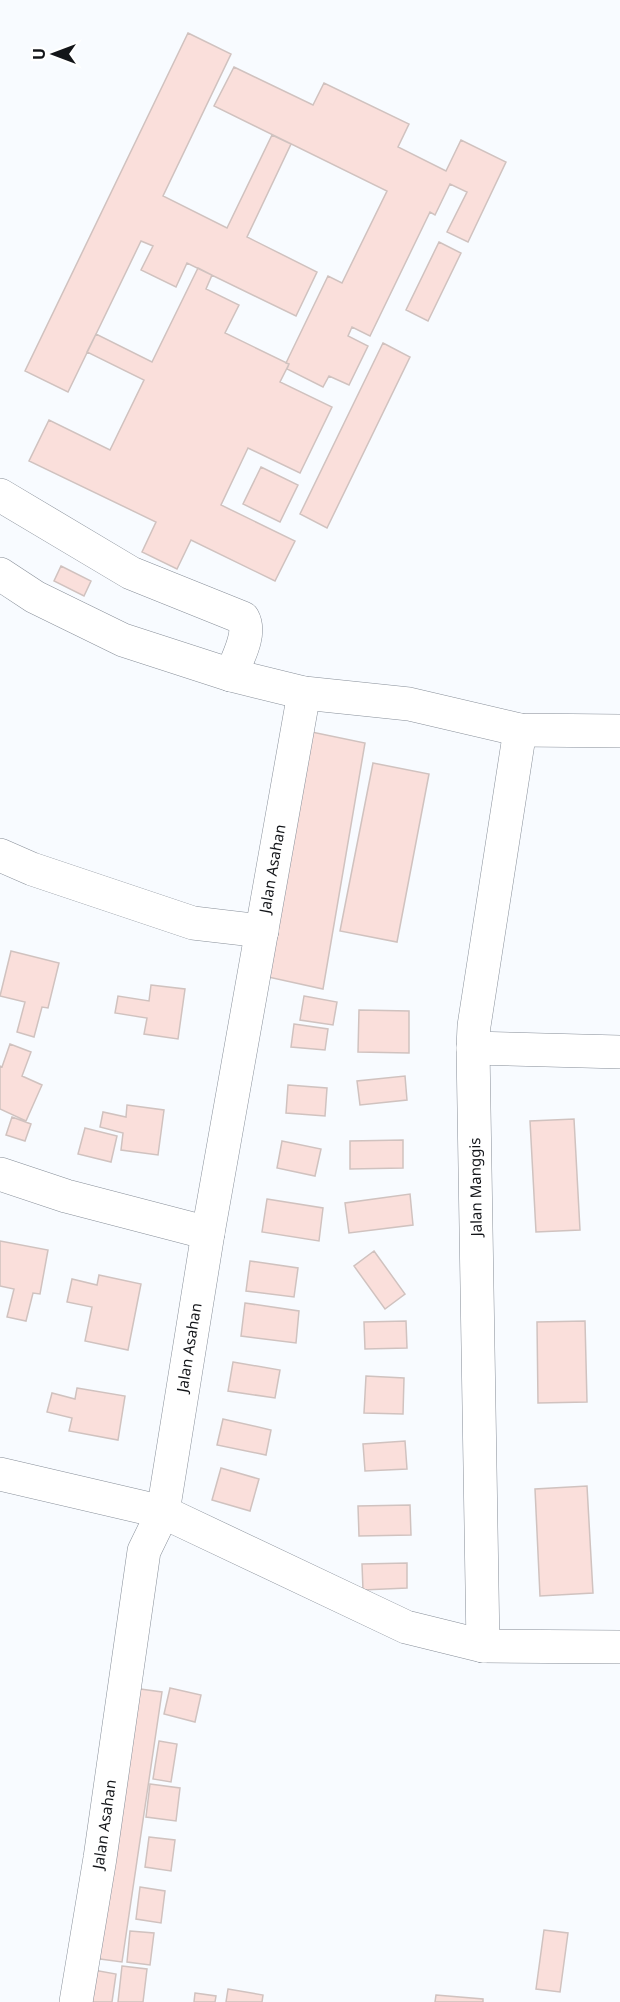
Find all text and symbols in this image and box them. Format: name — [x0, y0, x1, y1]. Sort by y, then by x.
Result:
north arrow — [24, 24, 84, 84]
text: U — [28, 48, 50, 60]
street label: Jalan Asahan — [254, 822, 289, 917]
street label: Jalan Manggis — [464, 1137, 486, 1239]
street label: Jalan Asahan — [171, 1301, 206, 1396]
street label: Jalan Asahan — [87, 1778, 120, 1872]

